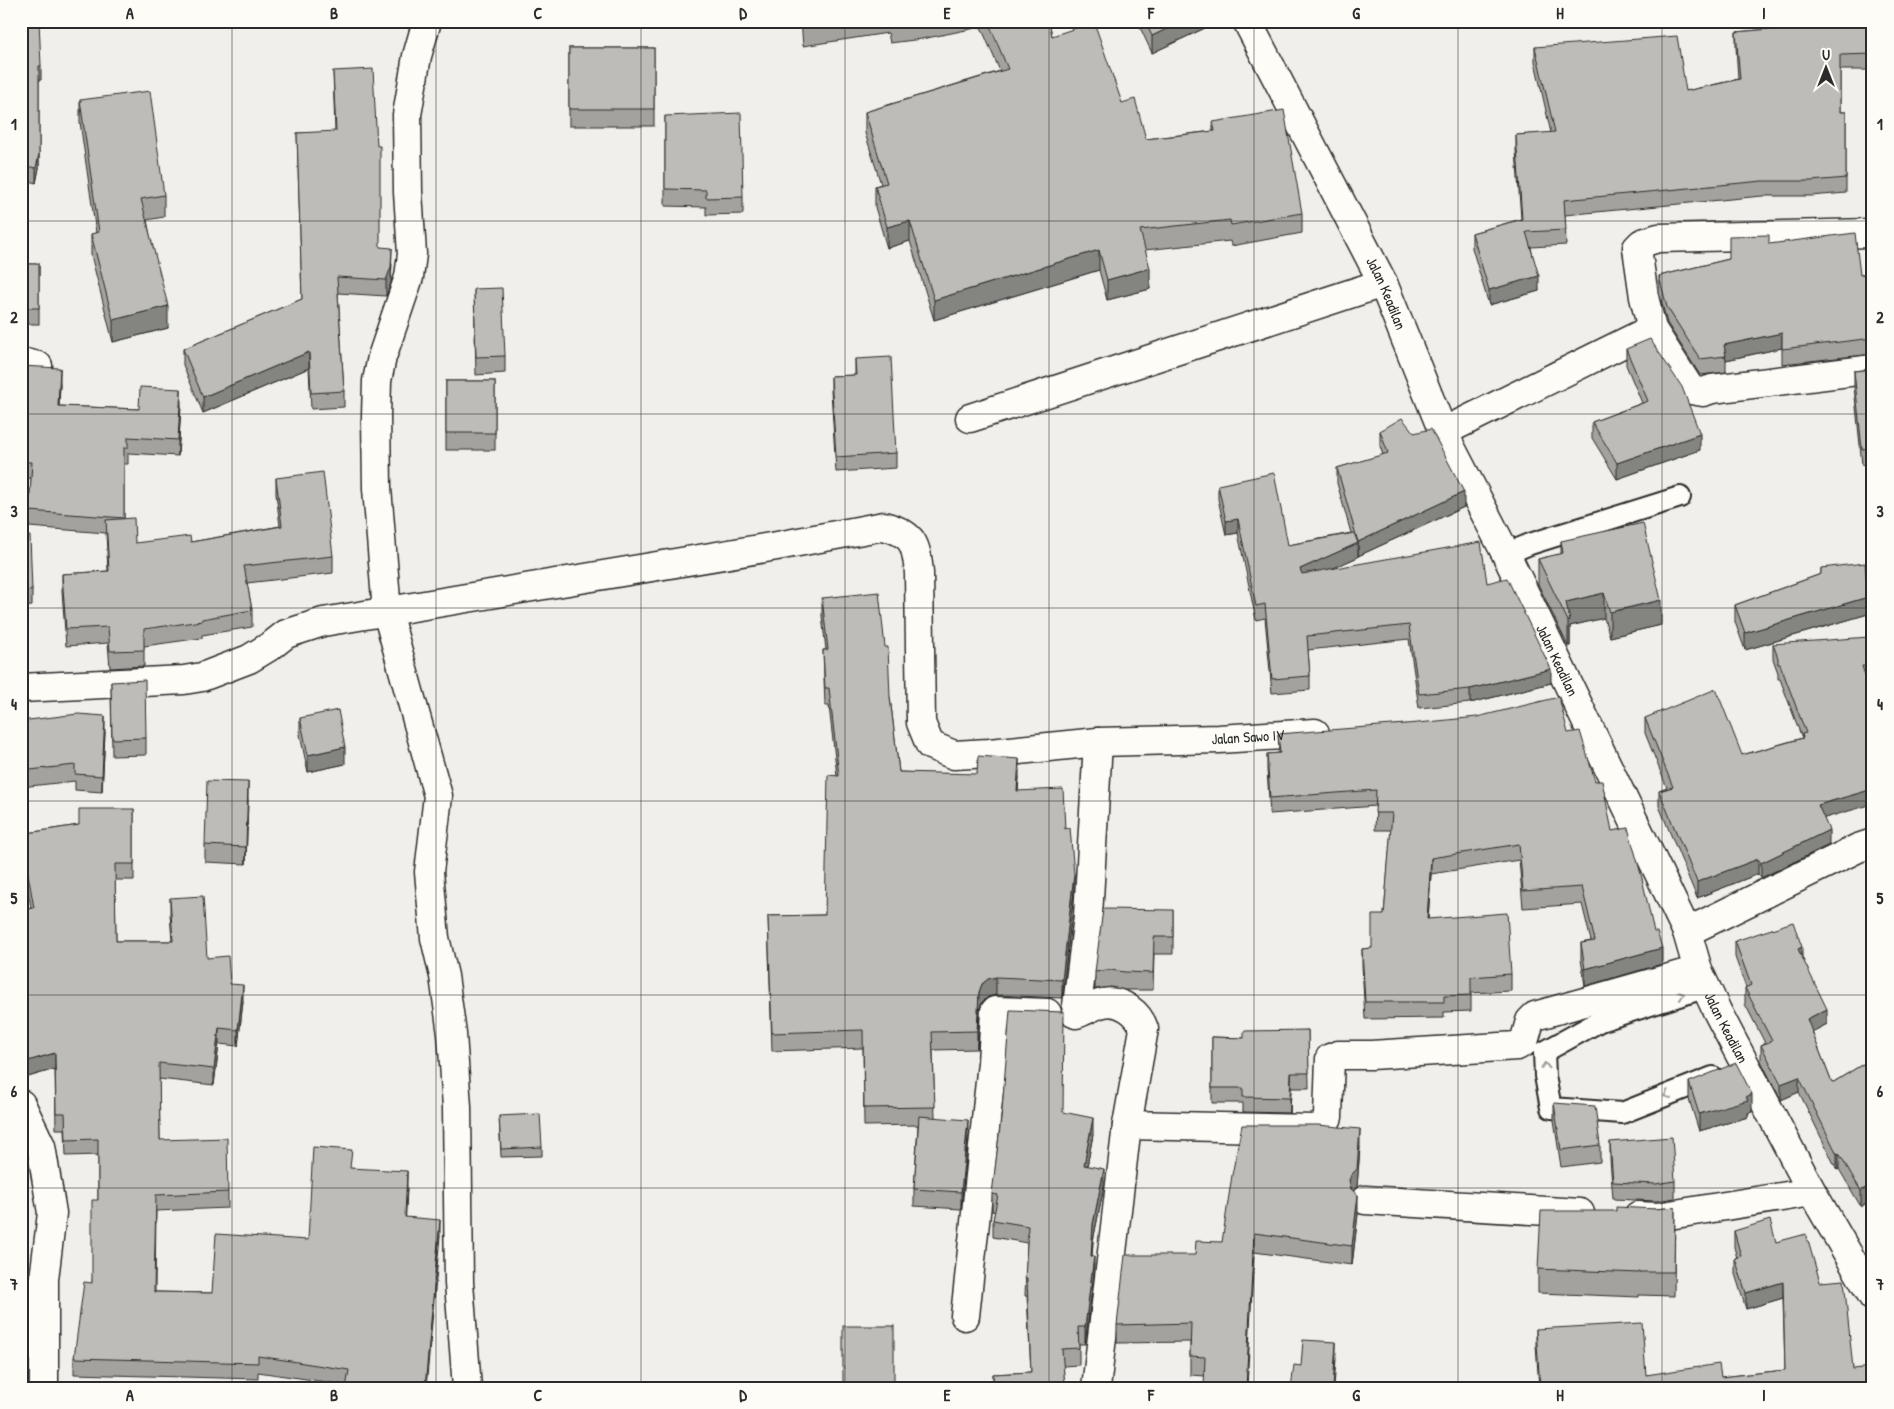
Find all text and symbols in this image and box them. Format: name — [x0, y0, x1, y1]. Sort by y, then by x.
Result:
text: A — [126, 2, 134, 24]
text: B — [330, 2, 338, 24]
text: C — [534, 2, 543, 24]
text: D — [739, 2, 747, 24]
text: E — [943, 2, 951, 24]
text: F — [1147, 2, 1155, 24]
text: G — [1352, 2, 1360, 24]
text: H — [1556, 2, 1564, 24]
text: I — [1762, 2, 1766, 24]
north arrow — [1802, 42, 1852, 92]
text: U — [1822, 45, 1830, 64]
text: 1 — [11, 113, 17, 135]
text: 1 — [1877, 113, 1883, 135]
street label: Jalan Keadilan — [1361, 253, 1412, 333]
text: 2 — [10, 306, 18, 328]
text: 2 — [1876, 306, 1884, 328]
text: 3 — [10, 500, 18, 522]
text: 3 — [1876, 500, 1884, 522]
street label: Jalan Keadilan — [1531, 621, 1584, 700]
text: 4 — [11, 693, 17, 715]
text: 4 — [1877, 693, 1883, 715]
street label: Jalan Sawo IV — [1211, 724, 1286, 749]
text: 5 — [11, 887, 18, 909]
text: 5 — [1877, 887, 1884, 909]
street label: Jalan Keadilan — [1700, 989, 1754, 1067]
one-way arrow — [1676, 991, 1685, 1001]
one-way arrow — [1539, 1062, 1550, 1070]
text: 6 — [11, 1080, 18, 1102]
text: 6 — [1877, 1080, 1884, 1102]
one-way arrow — [1663, 1088, 1672, 1099]
text: 7 — [9, 1273, 18, 1295]
text: 7 — [1875, 1273, 1884, 1295]
text: A — [126, 1384, 134, 1406]
text: B — [330, 1384, 338, 1406]
text: C — [534, 1384, 543, 1406]
text: D — [739, 1384, 747, 1406]
text: E — [943, 1384, 951, 1406]
text: F — [1147, 1384, 1155, 1406]
text: G — [1352, 1384, 1360, 1406]
text: H — [1556, 1384, 1564, 1406]
text: I — [1762, 1384, 1766, 1406]

